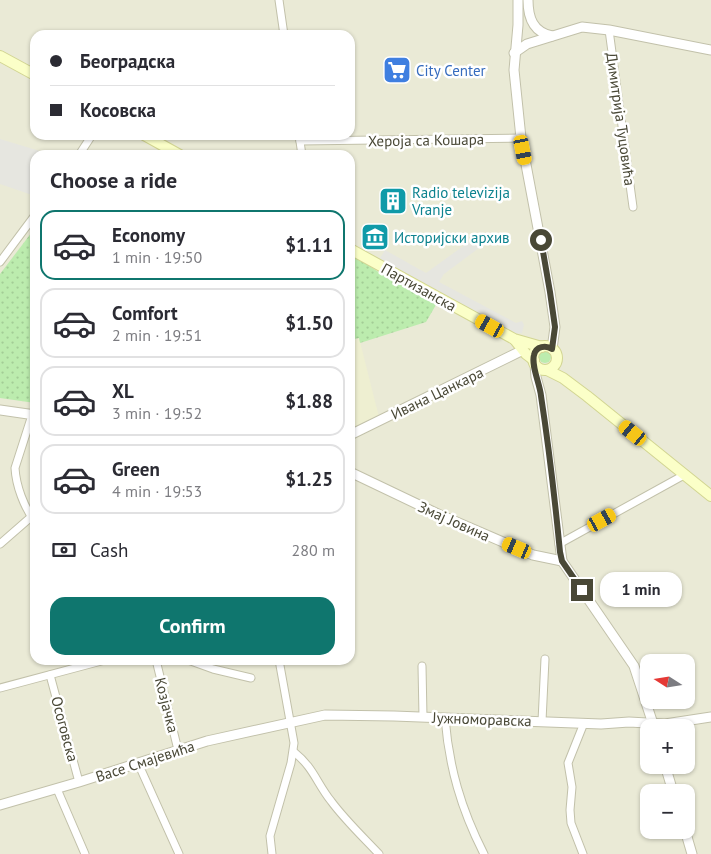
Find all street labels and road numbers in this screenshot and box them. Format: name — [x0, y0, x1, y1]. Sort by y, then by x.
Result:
street label: Димитрија Туцовића — [602, 51, 640, 187]
street label: Хероја са Кошара — [368, 129, 484, 151]
street label: Партизанска — [378, 259, 460, 315]
street label: Ивана Цанкара — [388, 362, 486, 424]
street label: Змај Јовина — [415, 497, 493, 545]
street label: Козјачка — [151, 675, 183, 735]
street label: Осоговска — [47, 694, 83, 764]
street label: Јужноморавска — [431, 708, 532, 730]
street label: Васе Смајевића — [93, 736, 197, 786]

